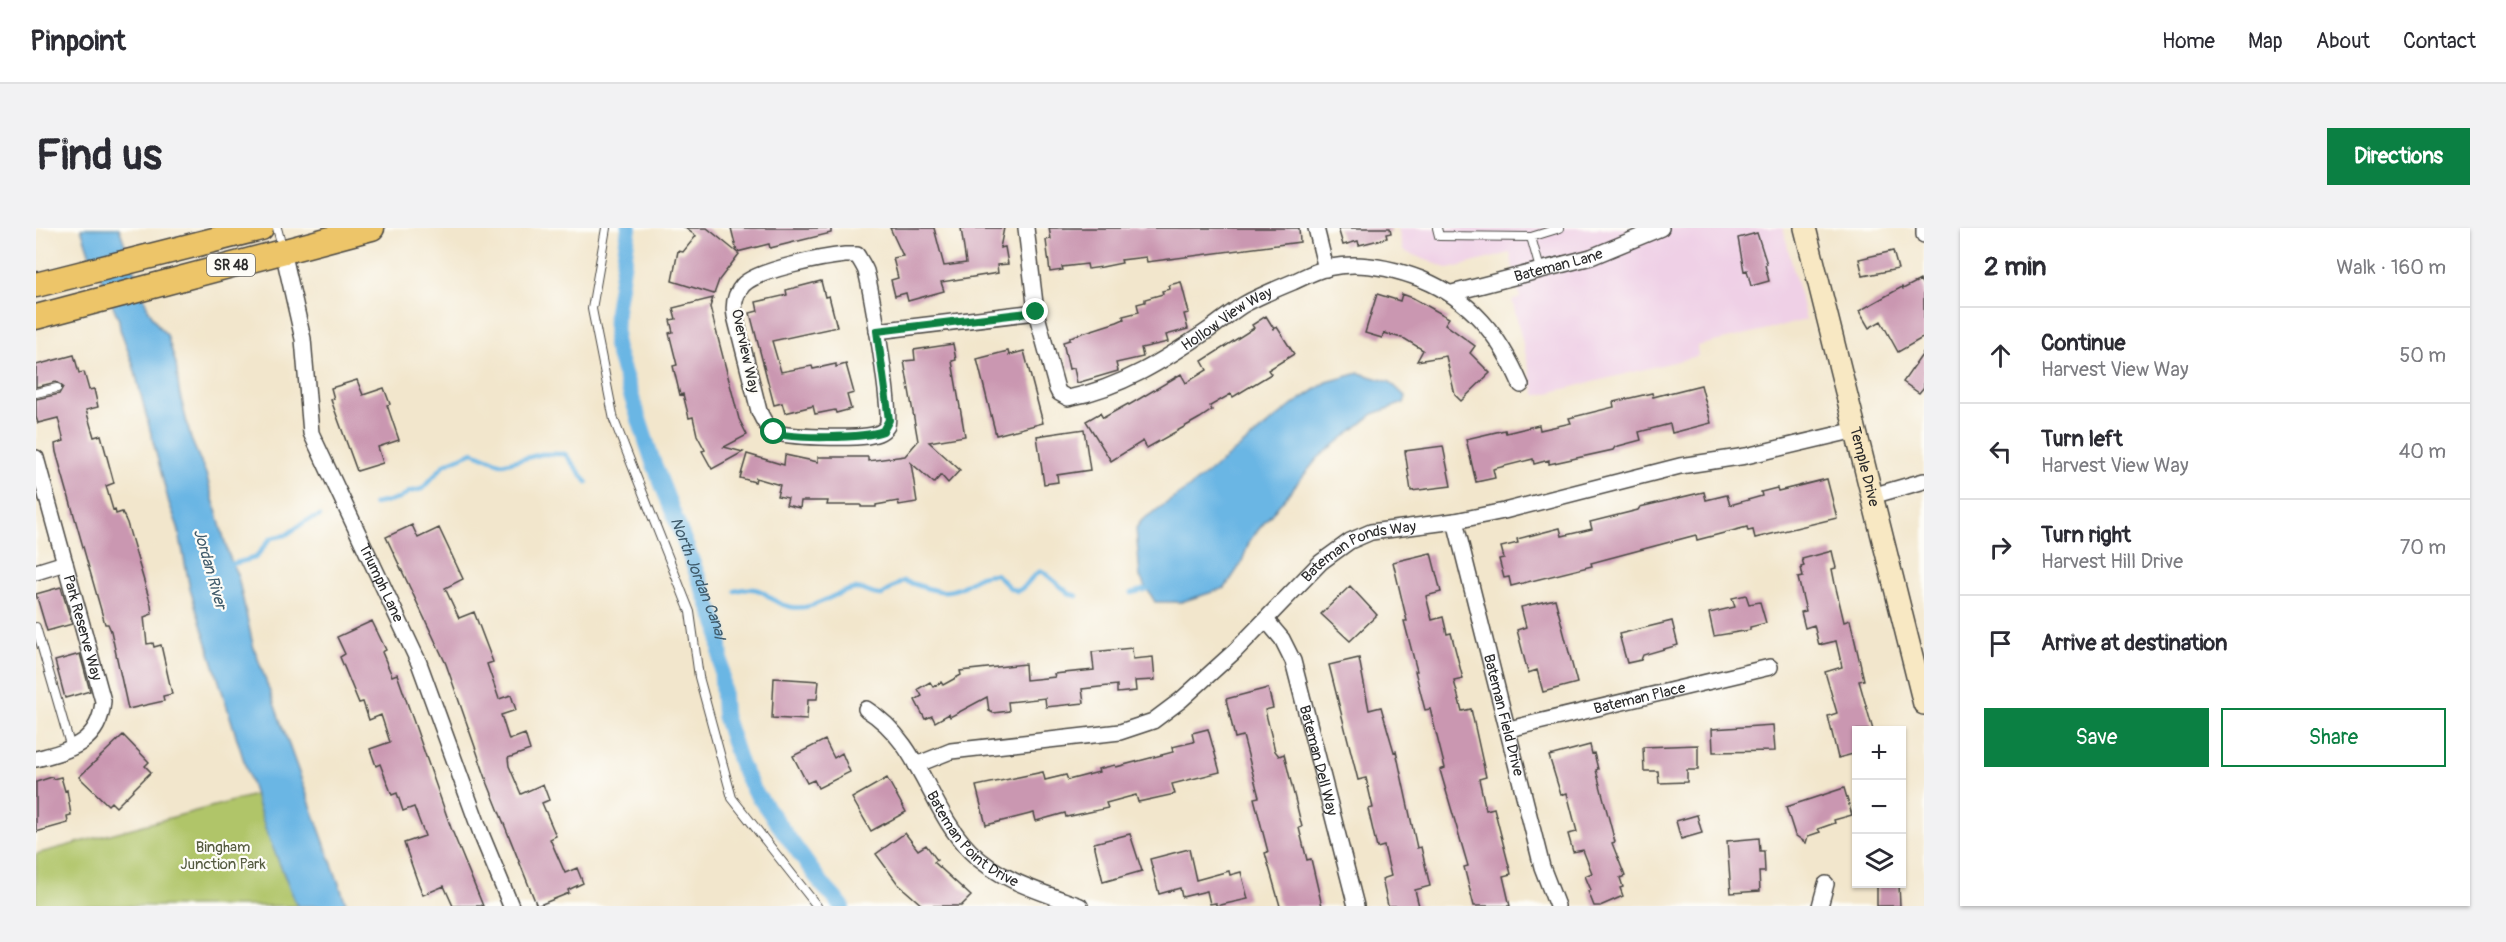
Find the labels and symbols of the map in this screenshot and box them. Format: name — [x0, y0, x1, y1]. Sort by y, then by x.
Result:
street label: Bateman Lane — [1512, 243, 1606, 286]
road number: SR 48 — [207, 254, 255, 276]
street label: Hollow View Way — [1178, 282, 1276, 355]
route end — [1022, 298, 1048, 324]
street label: Overview Way — [727, 307, 763, 395]
route start — [760, 418, 786, 444]
street label: Temple Drive — [1846, 425, 1884, 509]
water label: North Jordan Canal — [666, 515, 730, 642]
street label: Bateman Ponds Way — [1297, 517, 1418, 586]
water label: Jordan River — [189, 527, 232, 614]
street label: Triumph Lane — [355, 540, 408, 626]
street label: Park Reserve Way — [59, 573, 107, 683]
street label: Bateman Field Drive — [1479, 652, 1528, 779]
street label: Bateman Place — [1592, 678, 1688, 718]
street label: Bateman Dell Way — [1295, 703, 1342, 818]
street label: Bateman Point Drive — [923, 787, 1022, 891]
park label: Bingham Junction Park — [180, 838, 266, 874]

